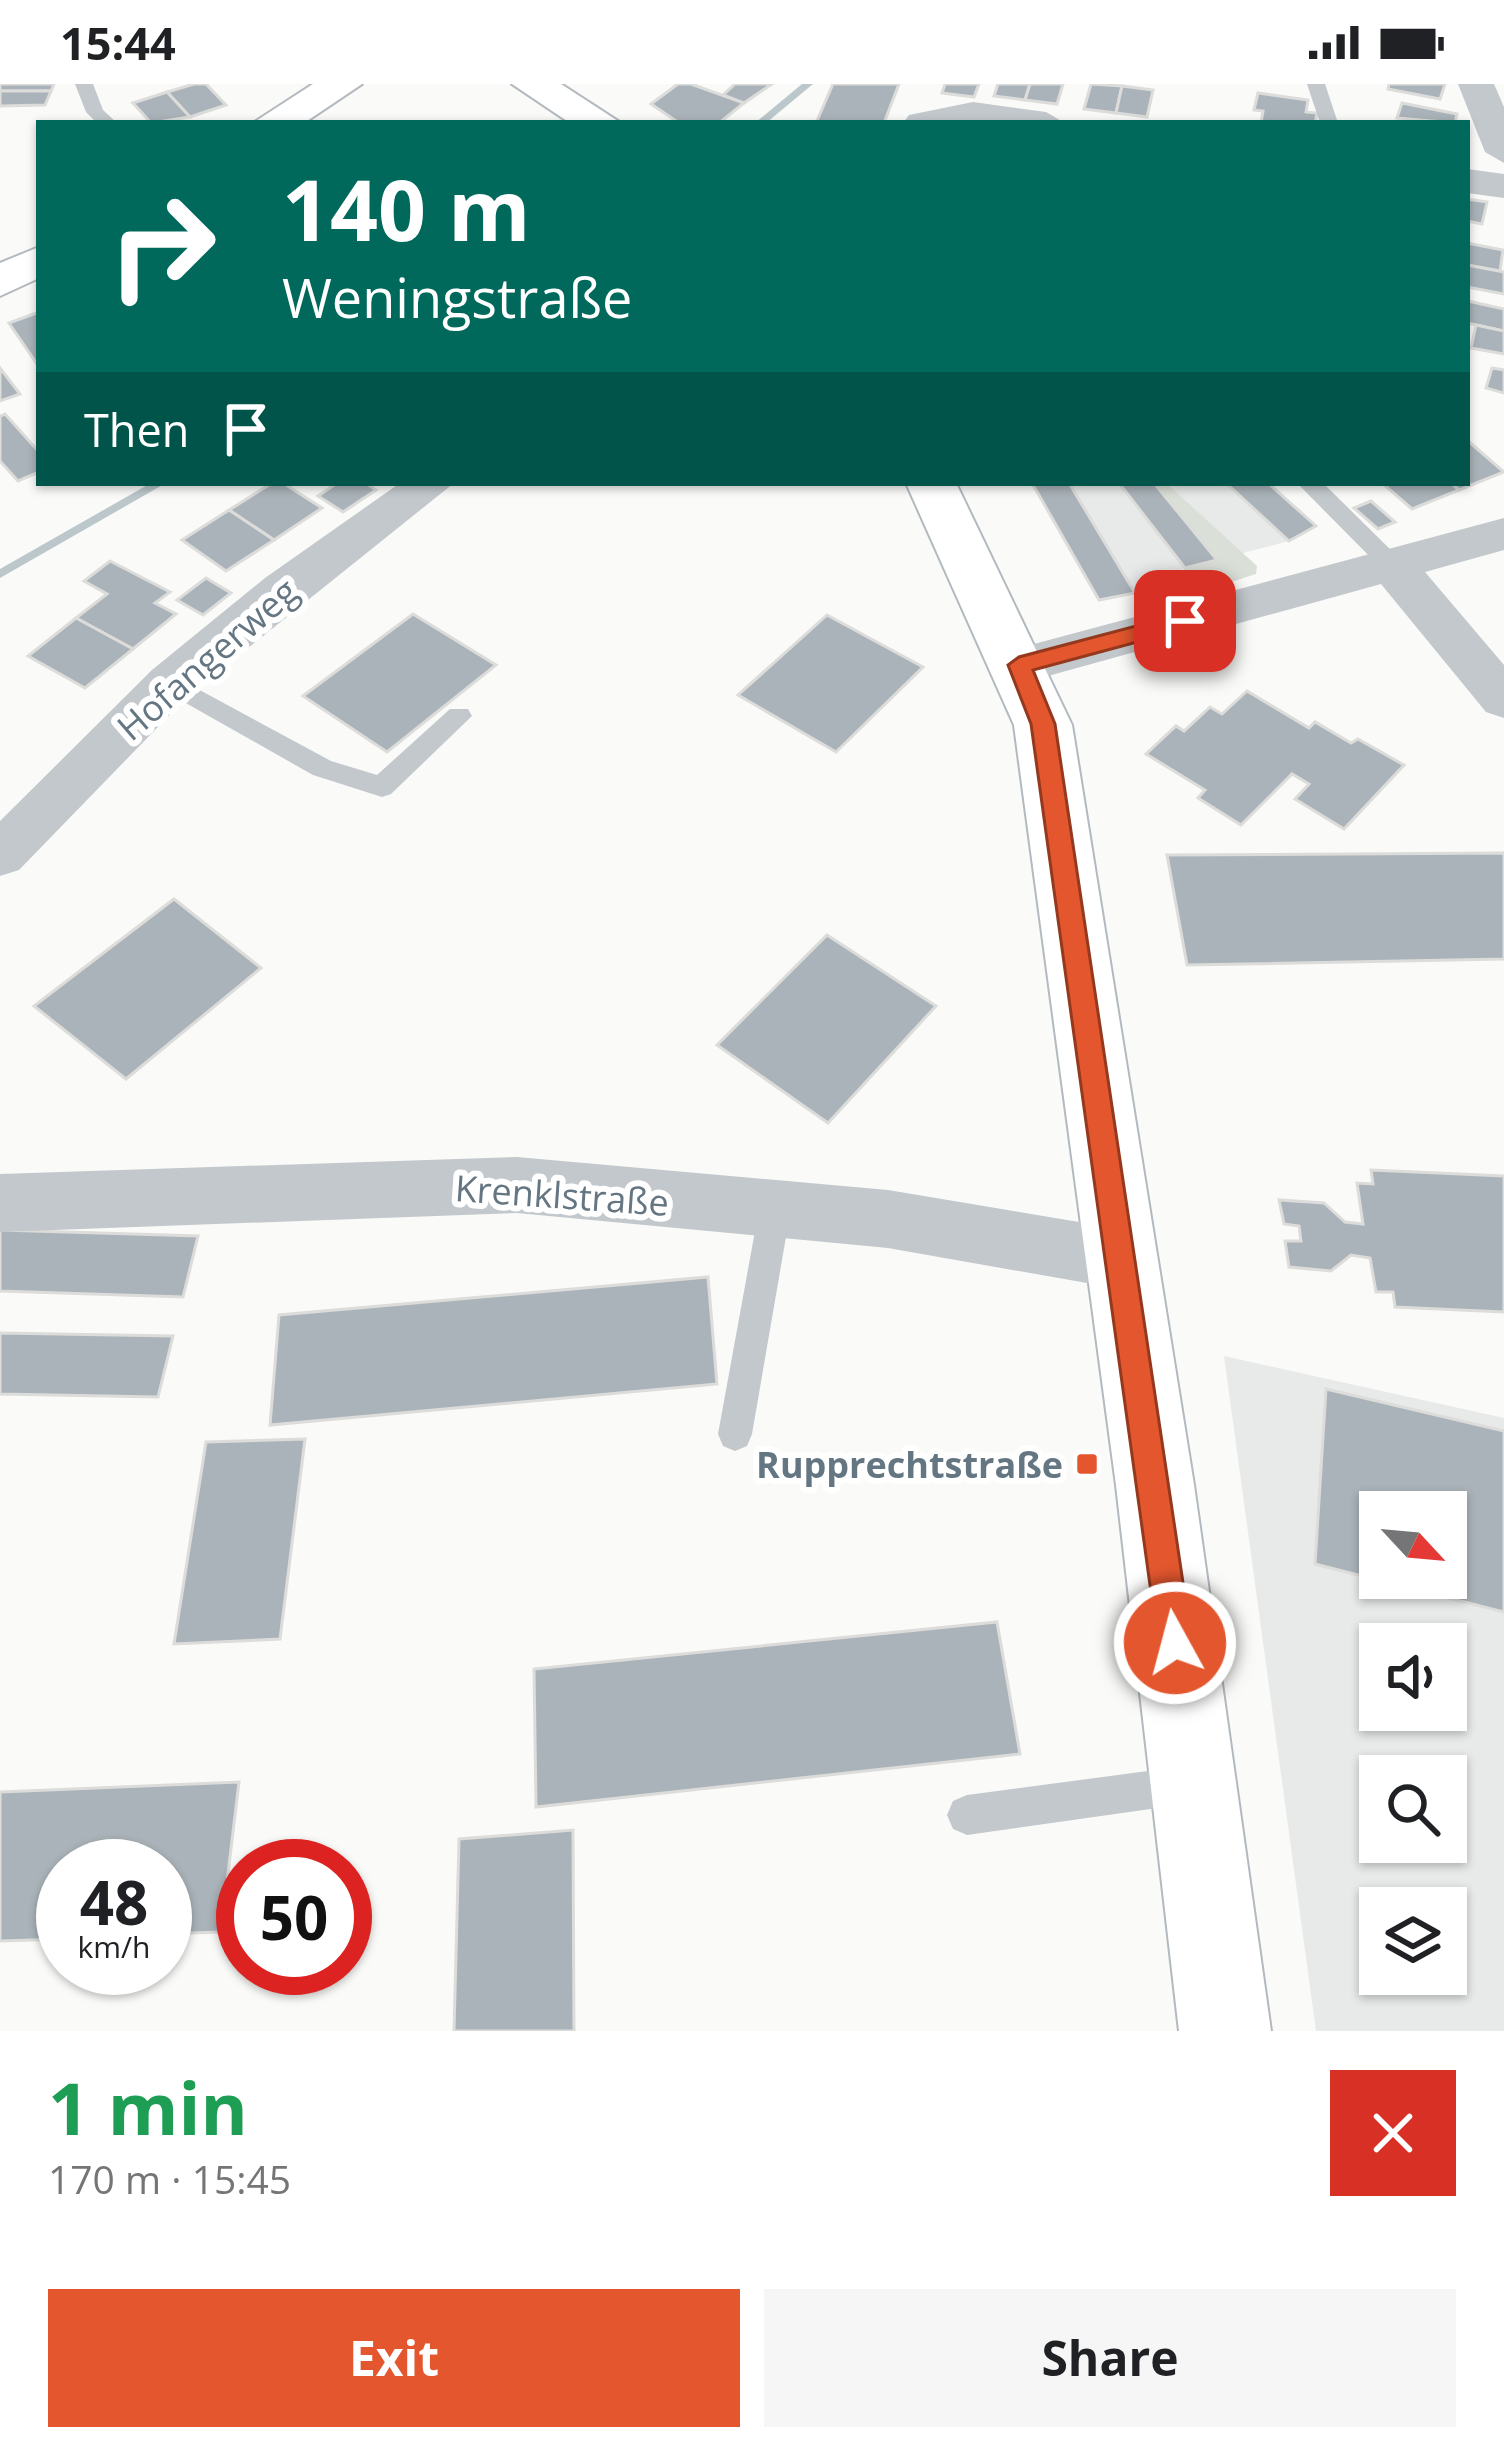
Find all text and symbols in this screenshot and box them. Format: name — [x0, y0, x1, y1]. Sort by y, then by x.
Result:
text: 15:44 — [60, 12, 176, 73]
text: 140 m — [282, 151, 530, 266]
icon: right — [84, 168, 240, 324]
text: Weningstraße — [282, 260, 632, 334]
icon: arrive — [213, 396, 279, 462]
text: Then — [84, 399, 189, 460]
street label: Hofangerweg — [106, 567, 308, 751]
pin — [1134, 570, 1236, 672]
icon: arrive — [1152, 588, 1218, 654]
street label: Krenklstraße — [453, 1163, 671, 1227]
place label: Rupprechtstraße — [756, 1440, 1063, 1489]
marker: Rupprechtstraße — [1074, 1451, 1100, 1477]
north arrow — [1359, 1491, 1467, 1599]
map controls — [1359, 1491, 1467, 1995]
position arrow — [1112, 1580, 1238, 1706]
button: sound — [1359, 1623, 1467, 1731]
button: search — [1359, 1755, 1467, 1863]
speed limit sign: 50 — [216, 1839, 372, 1995]
text: 48 — [80, 1861, 148, 1943]
button: layers — [1359, 1887, 1467, 1995]
text: km/h — [78, 1926, 150, 1967]
text: 1 min — [48, 2058, 248, 2156]
button: close — [1330, 2070, 1456, 2196]
text: 170 m · 15:45 — [48, 2152, 291, 2205]
button: Exit — [48, 2289, 740, 2427]
button: Share — [764, 2289, 1456, 2427]

